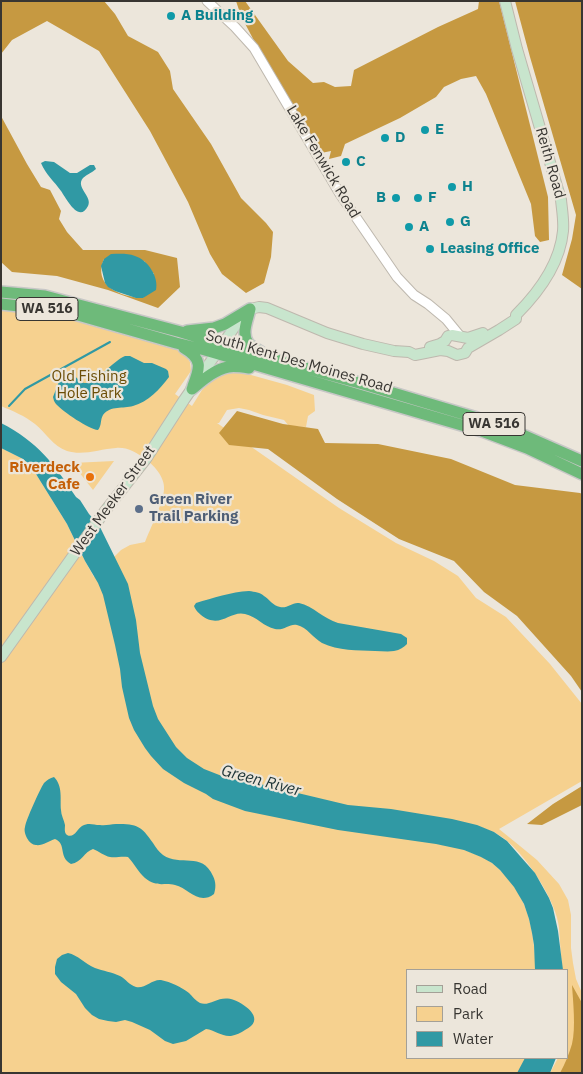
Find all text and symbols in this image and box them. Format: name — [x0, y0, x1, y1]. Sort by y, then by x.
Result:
place label: A Building — [181, 7, 253, 25]
marker: A Building — [165, 10, 177, 22]
street label: Lake Fenwick Road — [282, 102, 364, 222]
place label: E — [435, 121, 444, 139]
marker: E — [419, 124, 431, 136]
street label: Reith Road — [531, 125, 569, 201]
place label: D — [395, 129, 405, 147]
marker: D — [379, 132, 391, 144]
place label: C — [356, 153, 366, 171]
marker: C — [340, 156, 352, 168]
place label: H — [462, 178, 473, 196]
marker: H — [446, 181, 458, 193]
place label: B — [376, 189, 386, 207]
place label: F — [428, 189, 437, 207]
marker: B — [390, 192, 402, 204]
marker: F — [412, 192, 424, 204]
place label: G — [460, 213, 471, 231]
marker: G — [444, 216, 456, 228]
place label: A — [419, 218, 429, 236]
marker: A — [403, 221, 415, 233]
place label: Leasing Office — [440, 240, 539, 258]
marker: Leasing Office — [424, 243, 436, 255]
road number: WA 516 — [16, 298, 78, 320]
street label: South Kent Des Moines Road — [204, 327, 394, 397]
park label: Old Fishing Hole Park — [51, 368, 127, 403]
road number: WA 516 — [463, 412, 525, 436]
street label: West Meeker Street — [67, 442, 159, 560]
place label: Riverdeck Cafe — [9, 459, 80, 494]
marker: Riverdeck Cafe — [84, 471, 96, 483]
place label: Green River Trail Parking — [149, 491, 238, 526]
marker: Green River Trail Parking — [133, 503, 145, 515]
water label: Green River — [219, 761, 303, 801]
legend — [406, 969, 568, 1059]
text: Road — [453, 979, 488, 998]
text: Park — [453, 1004, 483, 1023]
text: Water — [453, 1029, 493, 1048]

